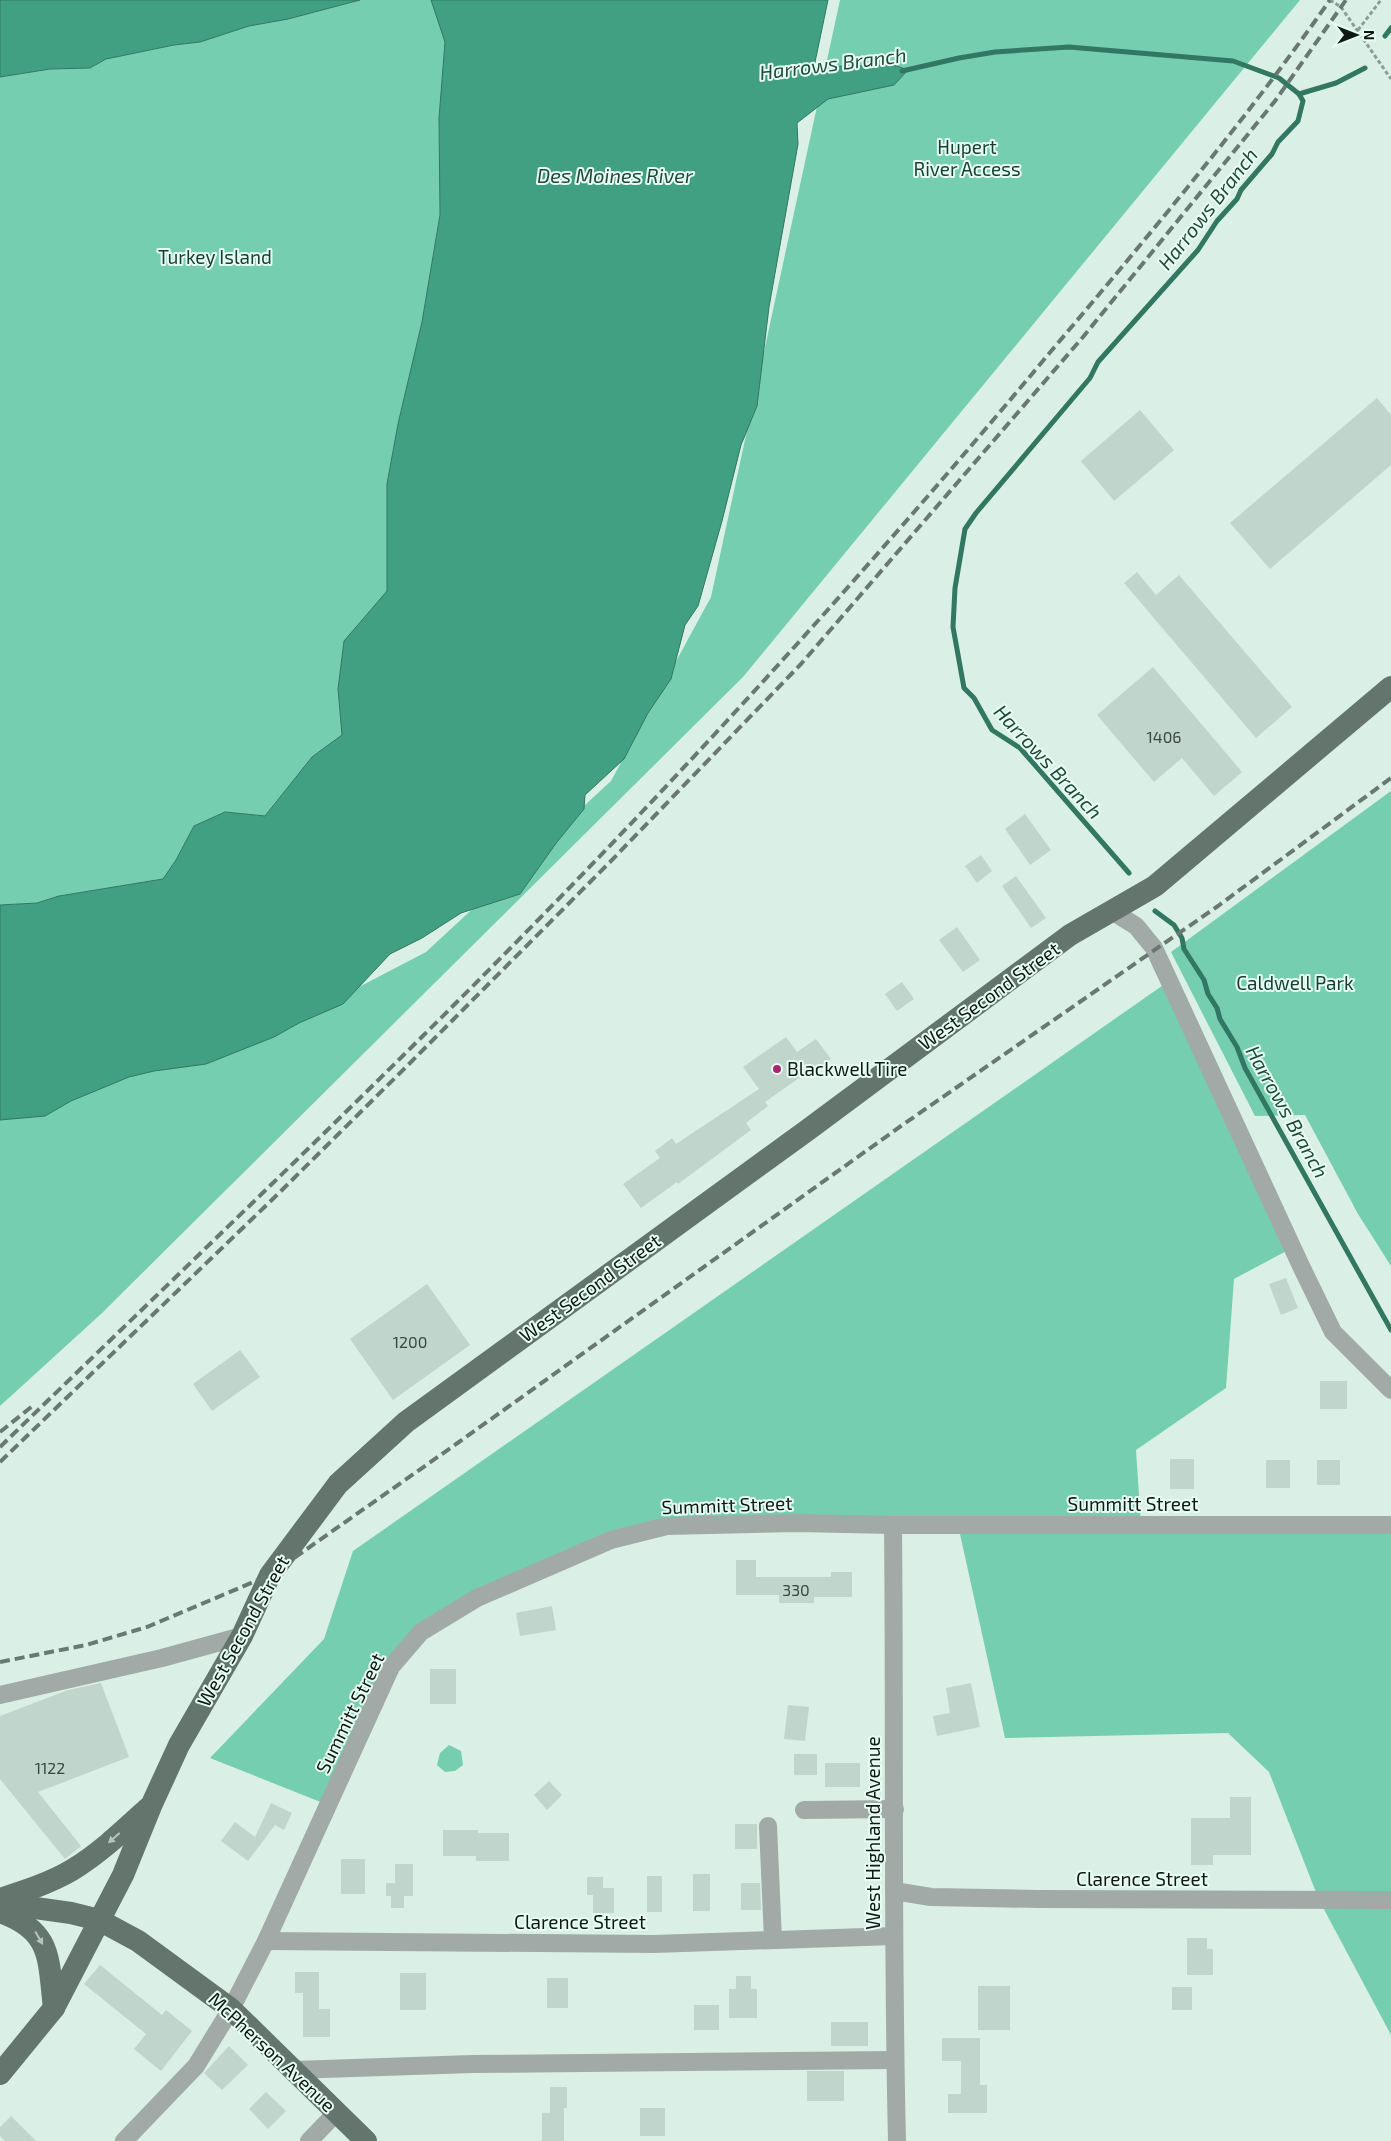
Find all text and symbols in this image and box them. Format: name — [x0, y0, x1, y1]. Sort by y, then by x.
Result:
north arrow — [1331, 10, 1381, 60]
text: N — [1361, 30, 1378, 40]
water label: Harrows Branch — [758, 42, 908, 84]
park label: Hupert River Access — [913, 135, 1021, 180]
water label: Harrows Branch — [1152, 143, 1262, 274]
water label: Des Moines River — [537, 163, 694, 187]
park label: Turkey Island — [158, 245, 272, 268]
water label: Harrows Branch — [990, 699, 1108, 824]
house number: 1406 — [1146, 727, 1182, 746]
street label: West Second Street — [914, 937, 1064, 1054]
park label: Caldwell Park — [1236, 971, 1354, 994]
water label: Harrows Branch — [1242, 1041, 1334, 1182]
place label: Blackwell Tire — [787, 1057, 908, 1080]
marker: Blackwell Tire — [771, 1063, 783, 1075]
street label: West Second Street — [515, 1229, 665, 1346]
house number: 1200 — [393, 1332, 427, 1351]
street label: Summitt Street — [661, 1491, 793, 1518]
street label: Summitt Street — [1067, 1492, 1199, 1515]
street label: West Second Street — [192, 1551, 294, 1710]
house number: 330 — [782, 1580, 810, 1599]
street label: Summitt Street — [310, 1649, 389, 1777]
street label: West Highland Avenue — [861, 1736, 884, 1930]
house number: 1122 — [35, 1758, 65, 1777]
one-way arrow — [109, 1832, 121, 1844]
street label: Clarence Street — [1076, 1867, 1208, 1890]
street label: Clarence Street — [514, 1910, 646, 1933]
one-way arrow — [35, 1932, 44, 1945]
street label: McPherson Avenue — [204, 1987, 341, 2116]

